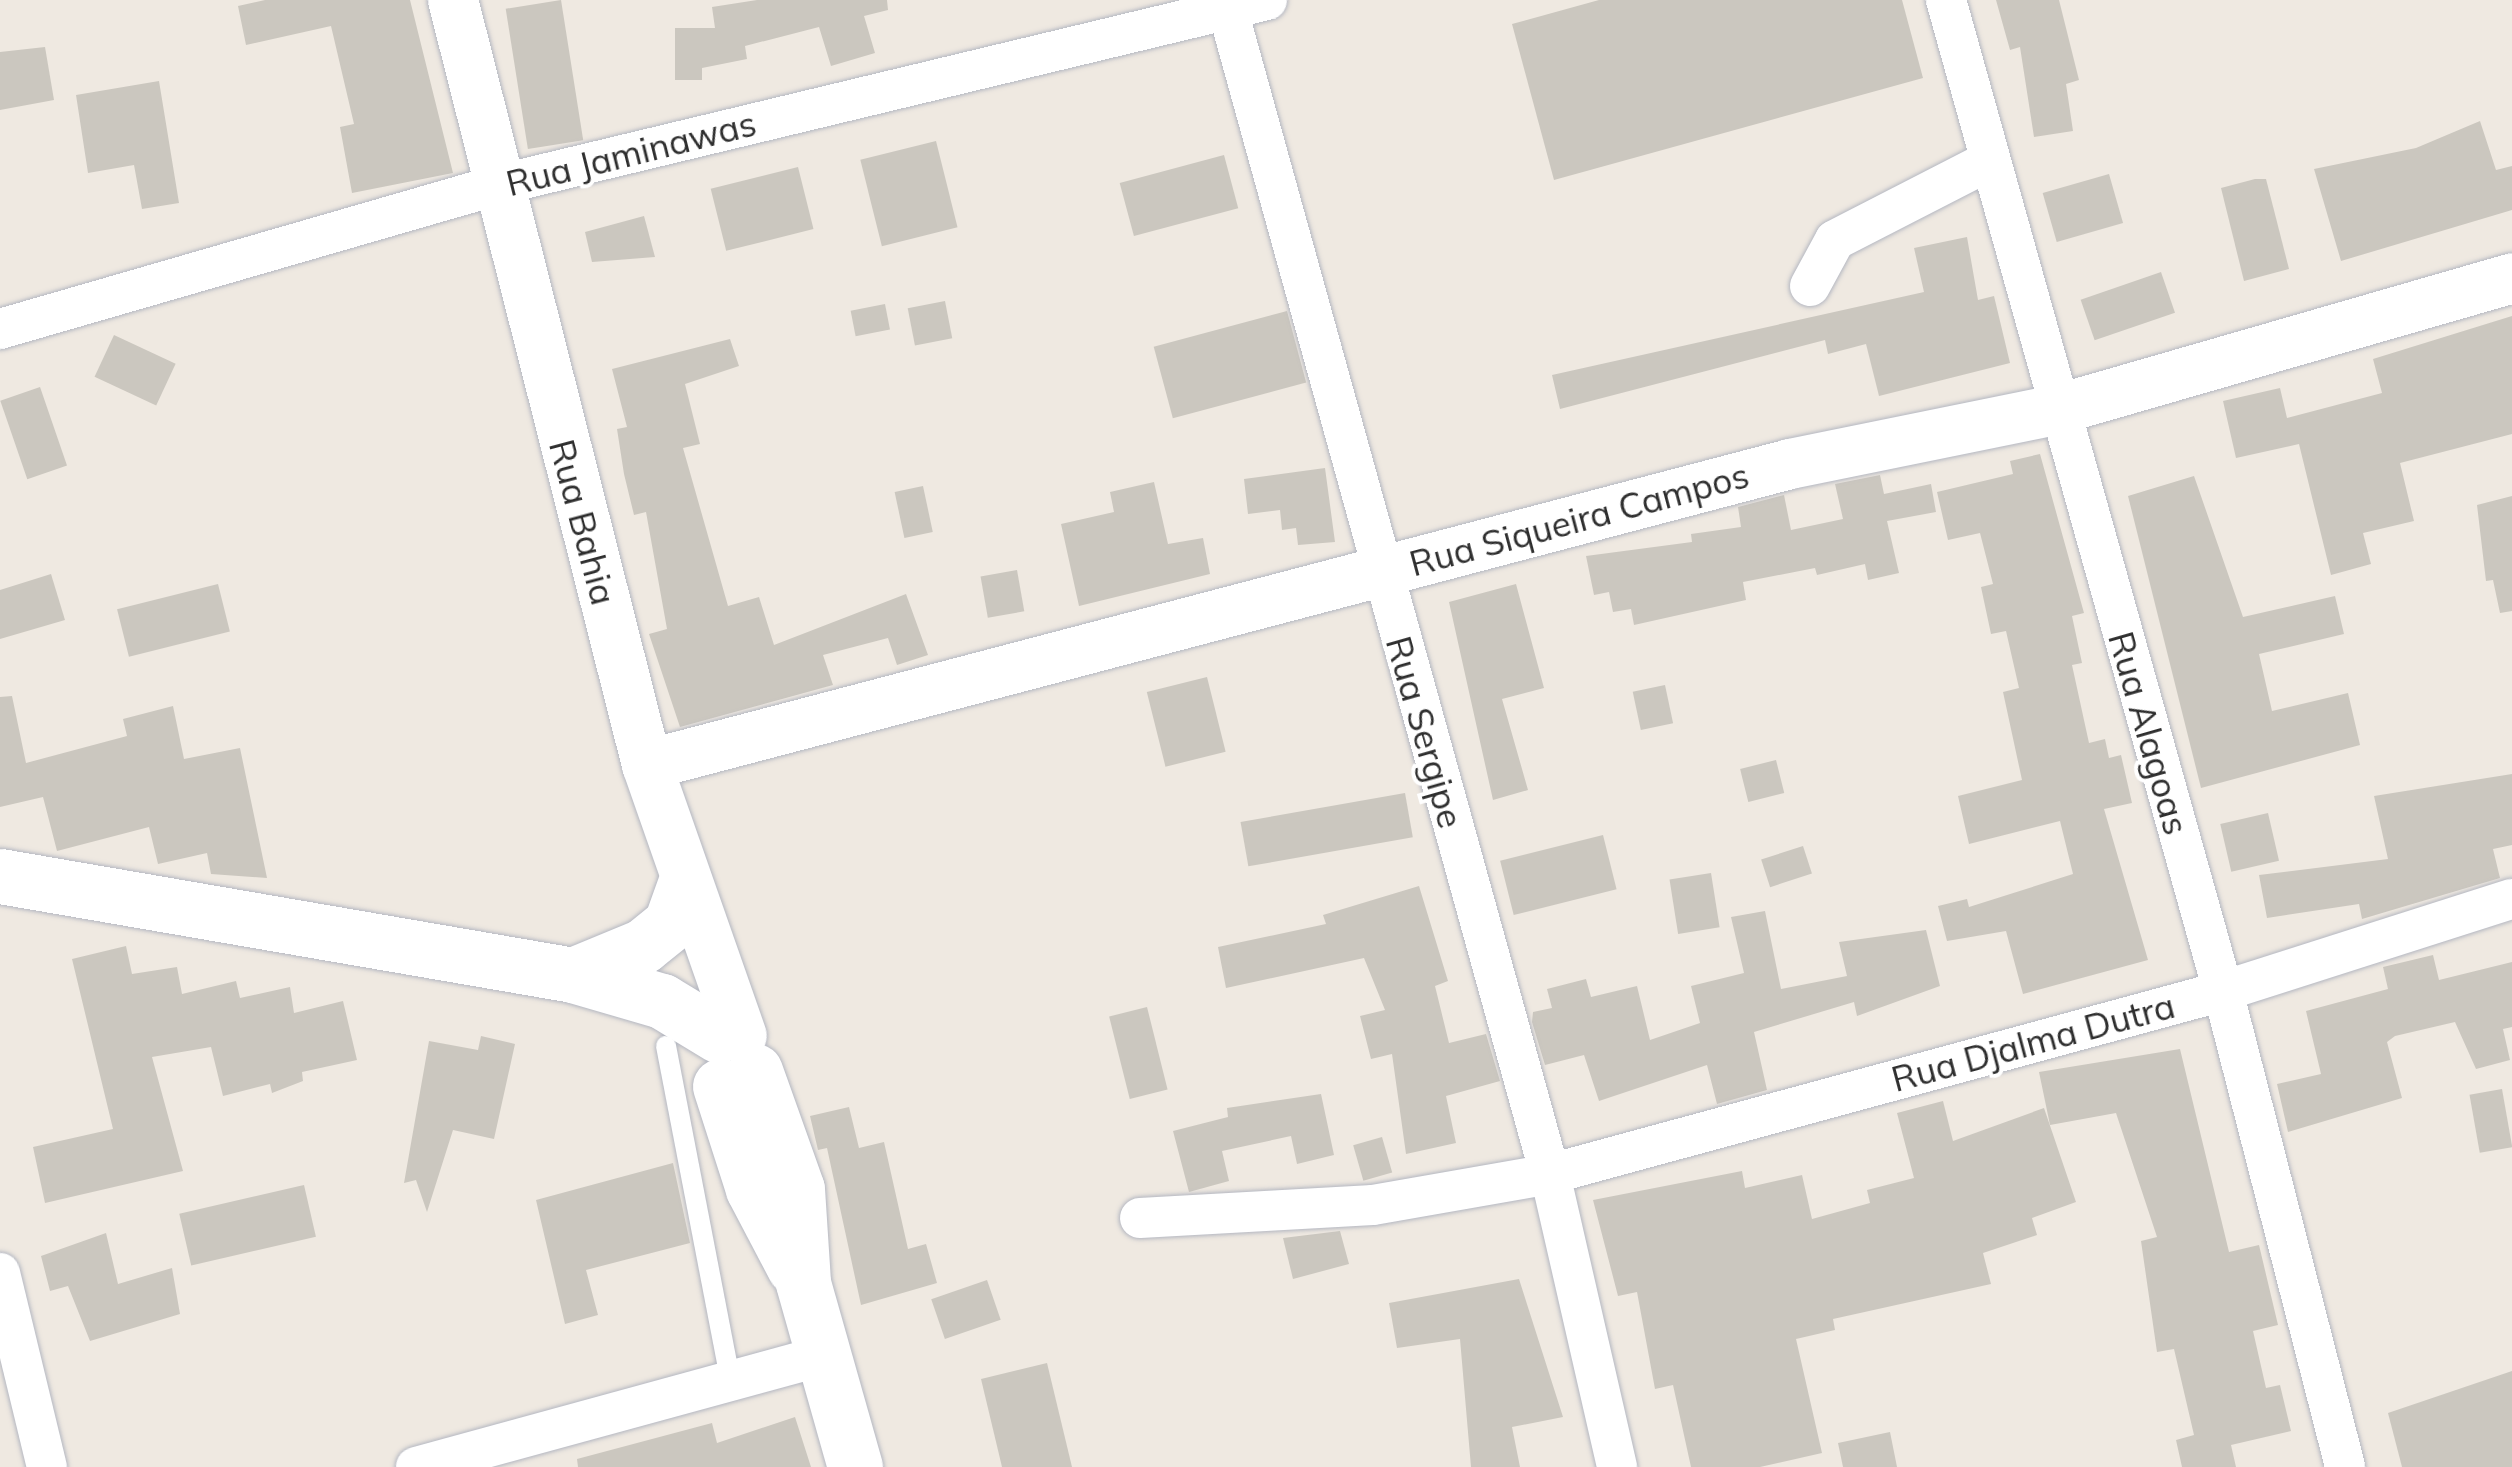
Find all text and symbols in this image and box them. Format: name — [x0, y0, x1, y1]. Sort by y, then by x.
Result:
street label: Rua Jaminawas — [502, 102, 760, 204]
street label: Rua Bahia — [541, 435, 625, 609]
street label: Rua Siqueira Campos — [1405, 454, 1753, 584]
street label: Rua Alagoas — [2100, 627, 2198, 839]
street label: Rua Sergipe — [1378, 631, 1472, 833]
street label: Rua Djalma Dutra — [1887, 984, 2179, 1100]

